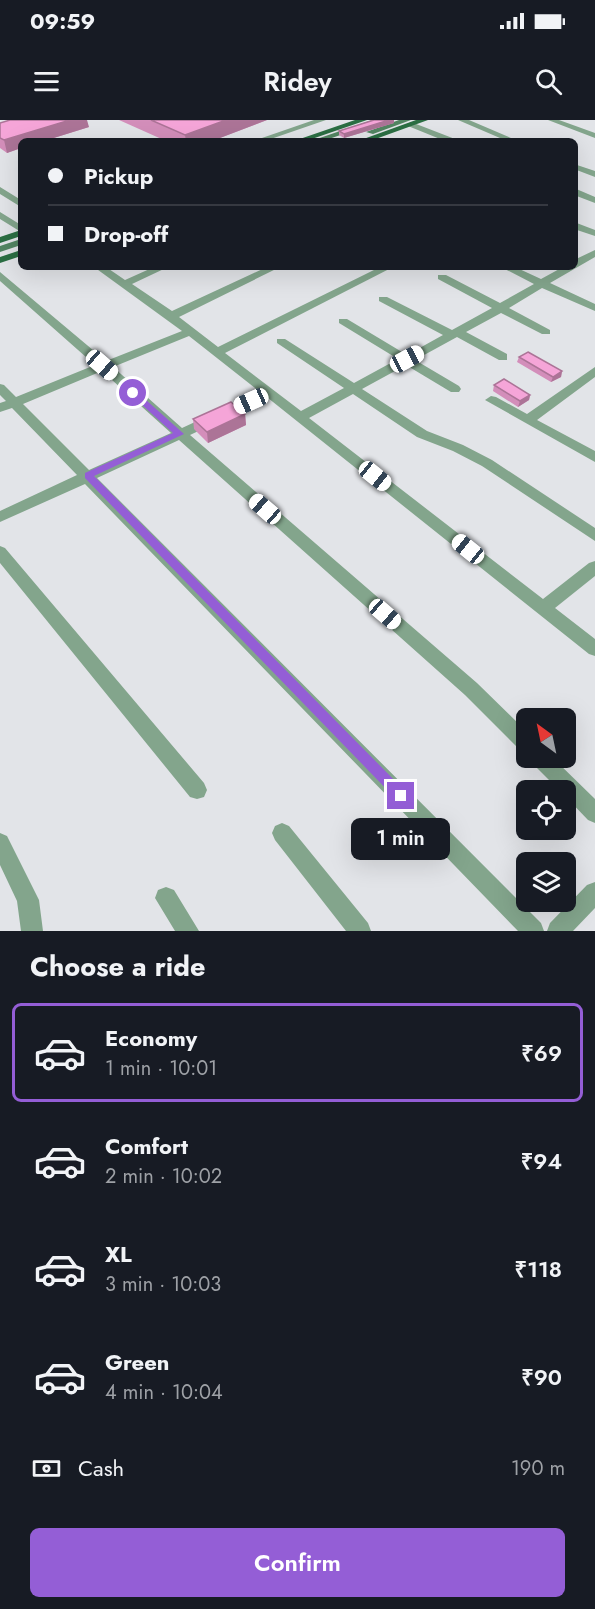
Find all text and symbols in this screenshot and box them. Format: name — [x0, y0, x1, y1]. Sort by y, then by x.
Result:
text: 09:59 — [30, 5, 95, 37]
text: Ridey — [263, 62, 332, 101]
icon: menu — [30, 65, 63, 98]
icon: search — [532, 65, 565, 98]
text: Pickup — [84, 160, 153, 192]
text: Drop-off — [84, 218, 168, 250]
car — [387, 343, 427, 375]
car — [83, 346, 121, 384]
route start — [119, 379, 146, 406]
car — [231, 385, 271, 417]
car — [355, 458, 395, 494]
car — [246, 490, 284, 528]
car — [448, 531, 488, 567]
car — [366, 595, 404, 633]
north arrow — [516, 708, 576, 768]
map controls — [516, 708, 576, 912]
button: locate — [516, 780, 576, 840]
route end — [387, 782, 414, 809]
callout: 1 min — [352, 817, 450, 859]
text: 1 min — [376, 824, 425, 853]
button: layers — [516, 852, 576, 912]
text: Choose a ride — [30, 947, 205, 986]
text: Economy — [105, 1022, 197, 1054]
icon: car — [33, 1026, 87, 1080]
text: ₹69 — [521, 1037, 562, 1069]
text: 1 min · 10:01 — [105, 1054, 217, 1083]
text: Comfort — [105, 1130, 188, 1162]
icon: car — [33, 1134, 87, 1188]
text: ₹94 — [521, 1145, 562, 1177]
text: 2 min · 10:02 — [105, 1162, 222, 1191]
text: XL — [105, 1238, 132, 1270]
icon: car — [33, 1242, 87, 1296]
text: ₹118 — [515, 1253, 562, 1285]
text: 3 min · 10:03 — [105, 1270, 221, 1299]
text: Green — [105, 1346, 169, 1378]
icon: car — [33, 1350, 87, 1404]
text: ₹90 — [521, 1361, 562, 1393]
text: 4 min · 10:04 — [105, 1378, 223, 1407]
icon: cash — [30, 1452, 63, 1485]
text: Cash — [78, 1452, 124, 1484]
text: 190 m — [511, 1454, 565, 1483]
button: Confirm — [30, 1528, 565, 1597]

